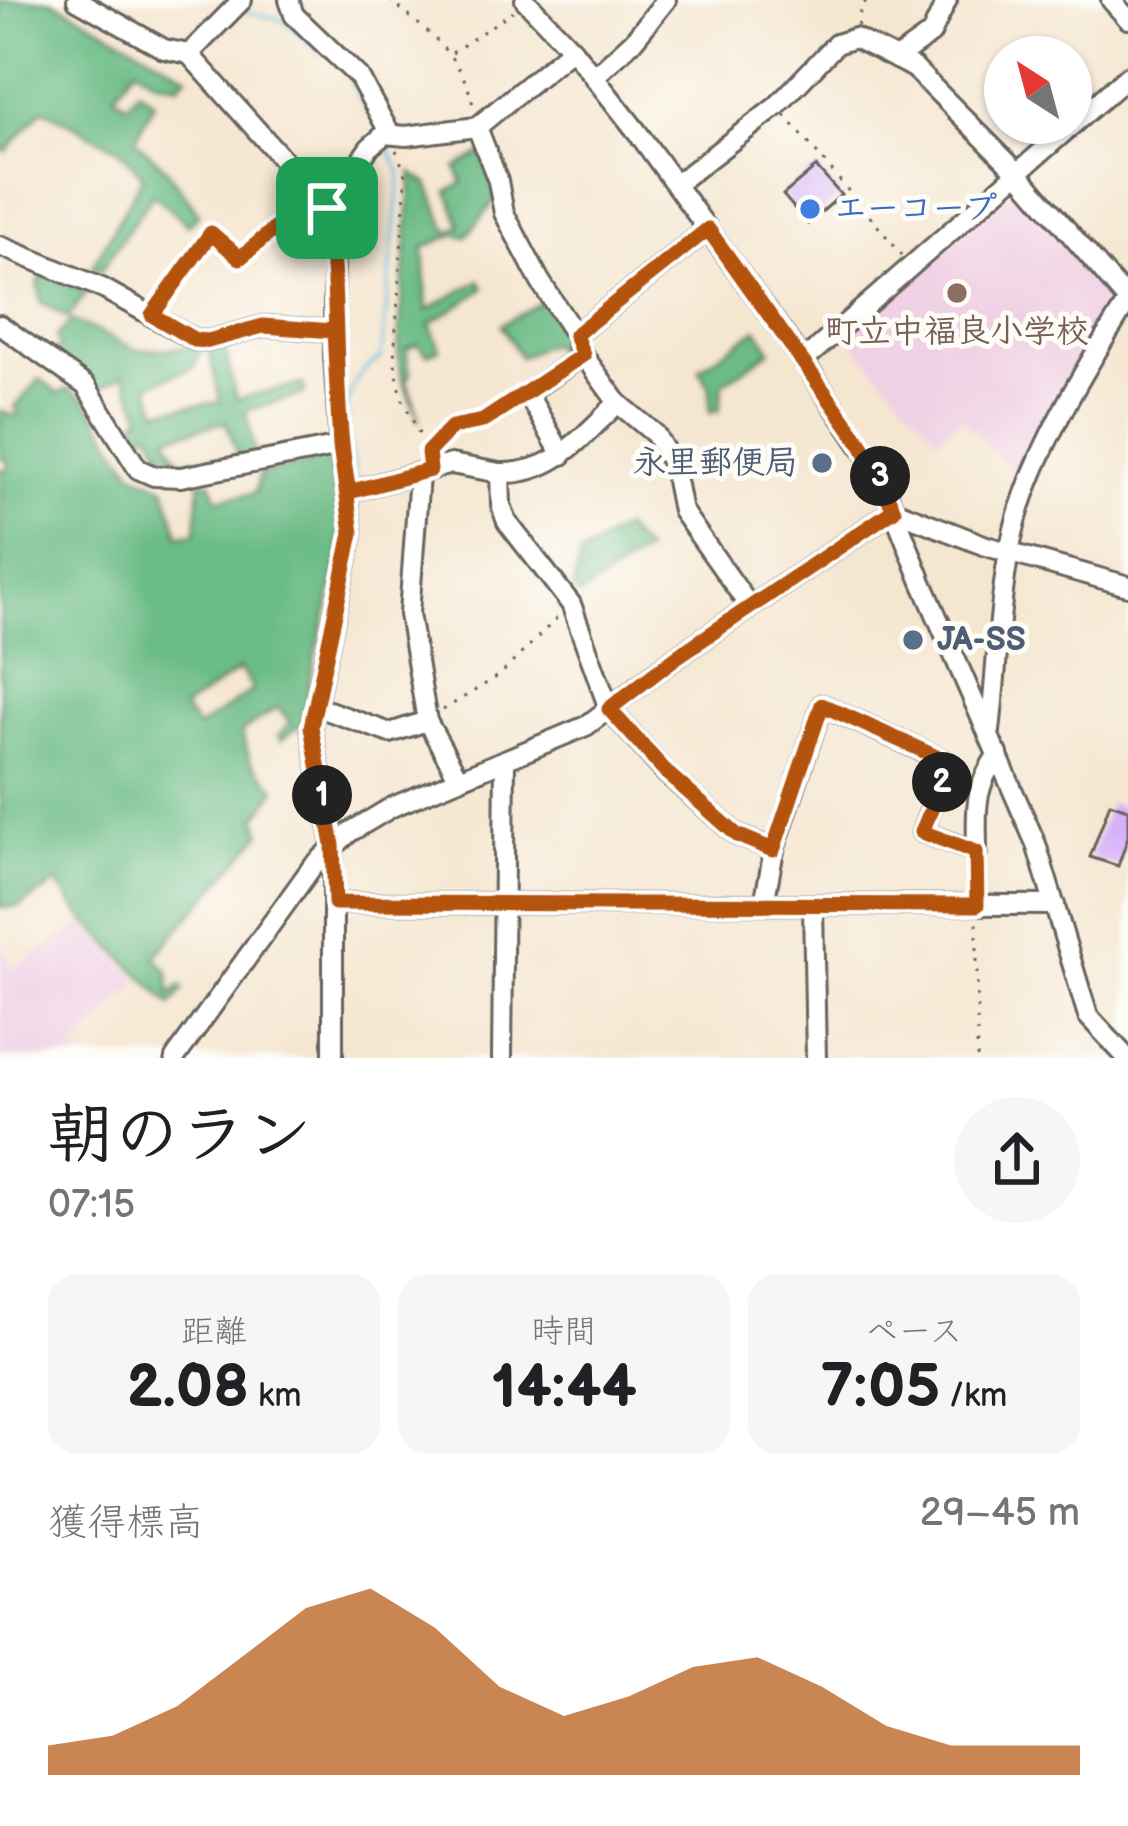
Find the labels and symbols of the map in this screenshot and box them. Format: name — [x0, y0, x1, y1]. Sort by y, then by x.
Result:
north arrow — [984, 36, 1092, 144]
pin — [276, 157, 378, 259]
place label: エーコープ — [834, 189, 997, 229]
marker: エーコープ — [797, 196, 823, 222]
marker: 町立中福良小学校 — [944, 280, 970, 306]
place label: 町立中福良小学校 — [825, 312, 1089, 352]
place label: 永里郵便局 — [633, 443, 798, 483]
pin: 3 — [850, 446, 910, 506]
marker: 永里郵便局 — [809, 450, 835, 476]
place label: JA-SS — [937, 620, 1026, 660]
marker: JA-SS — [900, 627, 926, 653]
pin: 2 — [912, 752, 972, 812]
pin: 1 — [292, 765, 352, 825]

